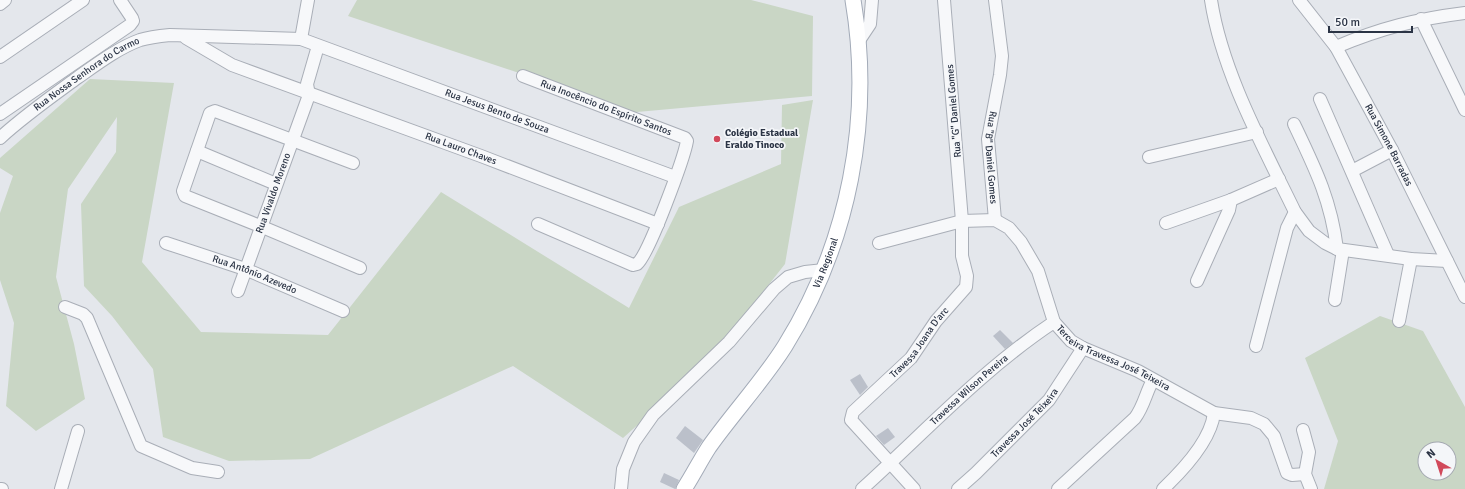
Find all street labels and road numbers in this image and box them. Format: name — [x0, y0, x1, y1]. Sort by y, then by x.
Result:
street label: Rua Nossa Senhora do Carmo — [31, 35, 141, 114]
street label: Rua "G" Daniel Gomes — [944, 63, 964, 158]
street label: Rua Inocêncio do Espírito Santos — [539, 77, 674, 139]
street label: Rua Jesus Bento de Souza — [443, 87, 551, 136]
street label: Rua Simone Barradas — [1362, 102, 1415, 189]
street label: Rua "B" Daniel Gomes — [982, 110, 1000, 205]
street label: Rua Lauro Chaves — [423, 130, 499, 168]
street label: Rua Vivaldo Moreno — [253, 151, 293, 235]
street label: Via Regional — [811, 236, 841, 290]
street label: Rua Antônio Azevedo — [211, 253, 299, 296]
street label: Travessa Joana D'arc — [887, 305, 951, 381]
street label: Terceira Travessa José Teixeira — [1054, 323, 1172, 393]
street label: Travessa Wilson Pereira — [928, 352, 1011, 428]
street label: Travessa José Teixeira — [989, 386, 1061, 460]

